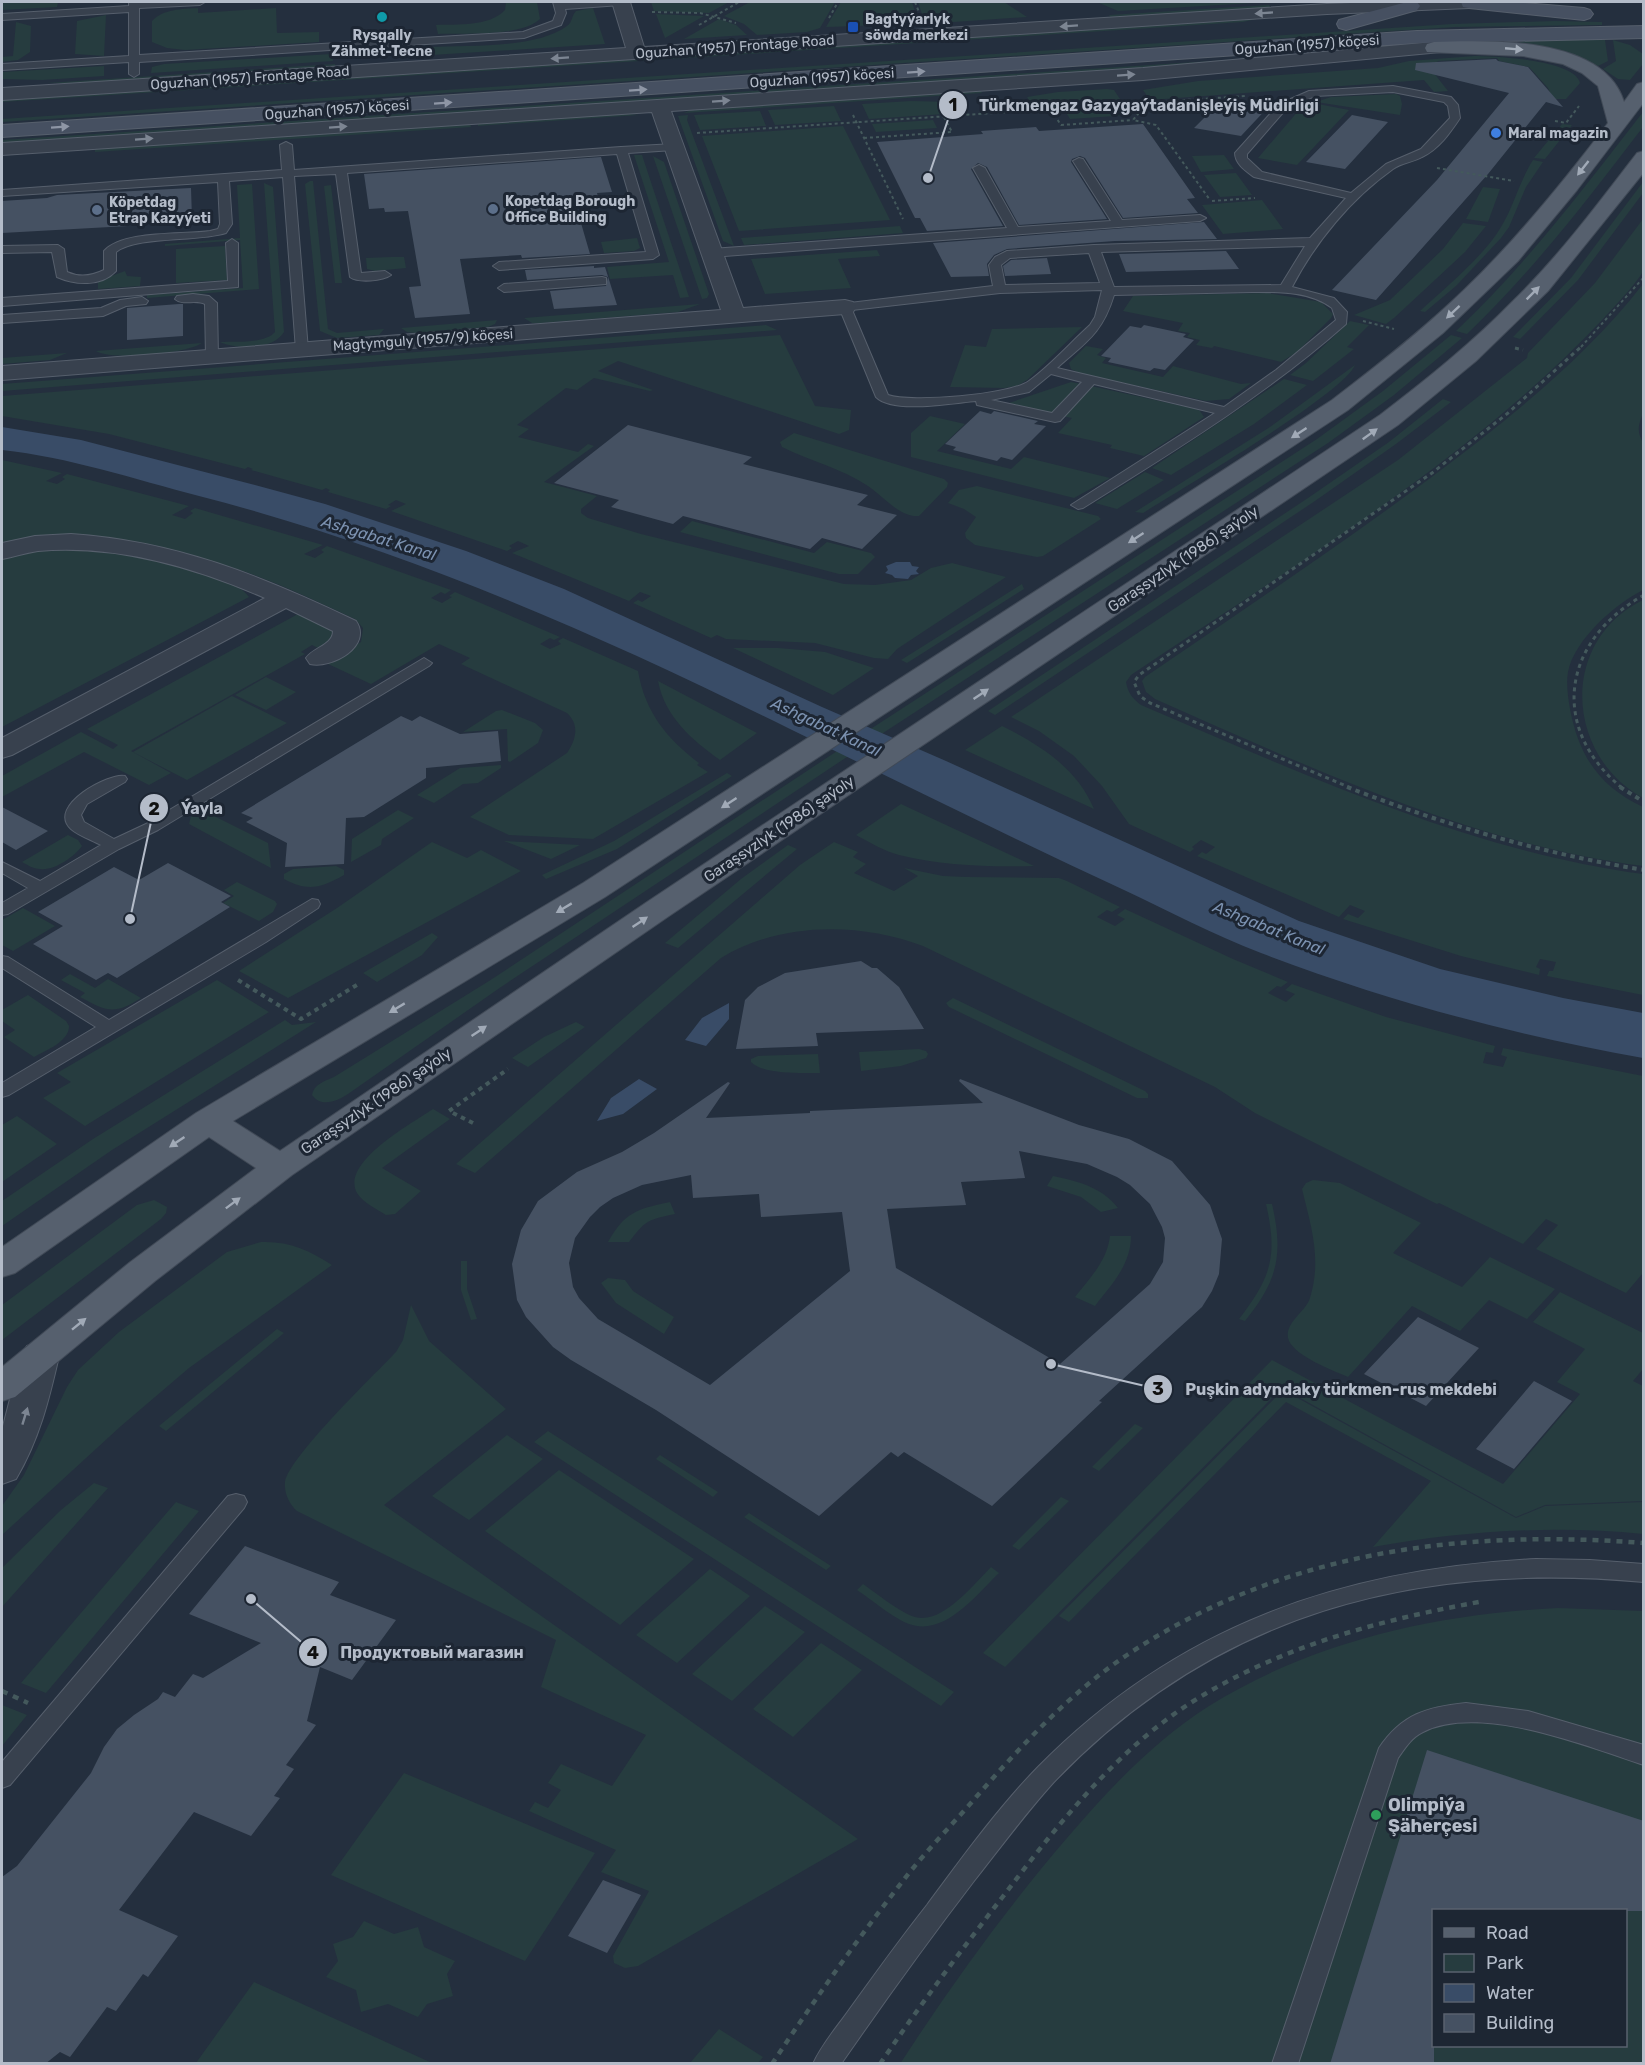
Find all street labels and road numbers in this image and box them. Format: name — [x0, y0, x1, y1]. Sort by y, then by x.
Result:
street label: Oguzhan (1957) köçesi — [1234, 31, 1380, 59]
street label: Oguzhan (1957) Frontage Road — [635, 32, 835, 62]
street label: Oguzhan (1957) Frontage Road — [150, 63, 350, 93]
street label: Oguzhan (1957) köçesi — [749, 64, 895, 92]
street label: Oguzhan (1957) köçesi — [264, 96, 410, 124]
street label: Magtymguly (1957/9) köçesi — [332, 325, 514, 355]
street label: Garaşsyzlyk (1986) şaýoly — [1104, 502, 1262, 616]
street label: Garaşsyzlyk (1986) şaýoly — [700, 772, 858, 886]
street label: Garaşsyzlyk (1986) şaýoly — [297, 1044, 455, 1158]

